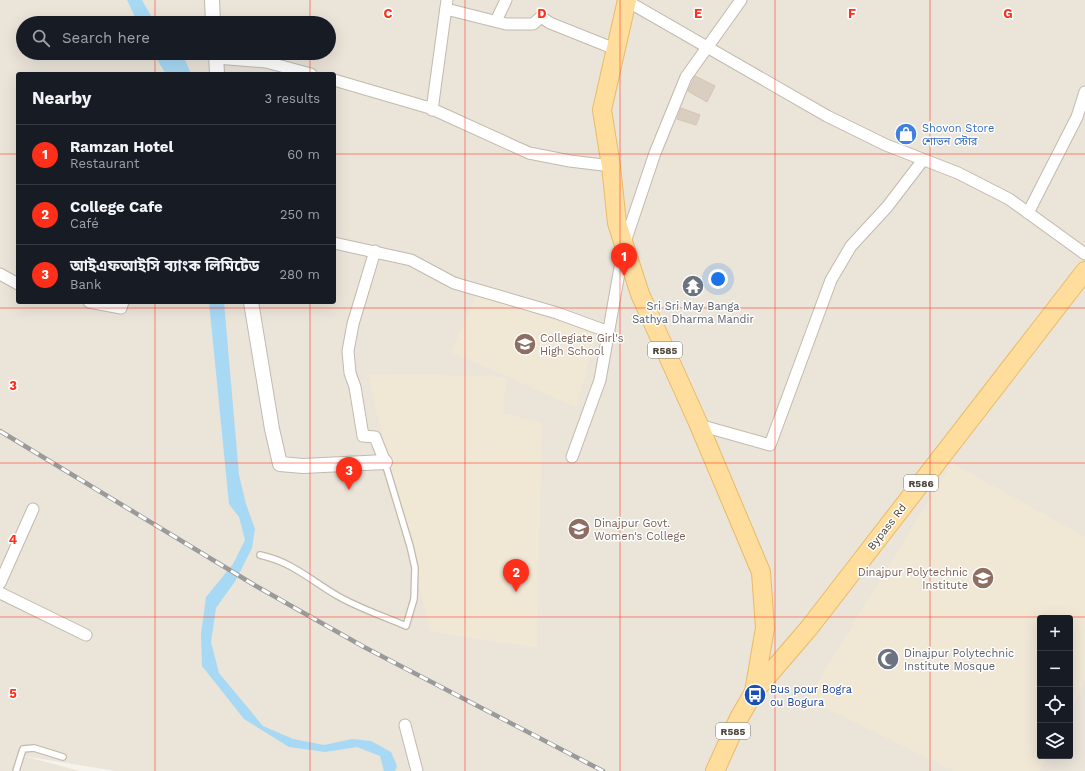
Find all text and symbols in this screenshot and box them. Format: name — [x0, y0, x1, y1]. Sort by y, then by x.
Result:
text: C — [384, 6, 393, 21]
text: D — [537, 6, 547, 21]
text: E — [694, 6, 702, 21]
text: F — [848, 6, 856, 21]
text: G — [1003, 6, 1013, 21]
search box — [16, 16, 336, 60]
icon: search — [30, 27, 52, 49]
text: Search here — [62, 29, 150, 47]
text: Nearby — [32, 88, 91, 108]
text: 3 results — [265, 91, 320, 106]
shop icon: Shovon Store শোভন স্টোর — [893, 121, 919, 147]
place label: Shovon Store শোভন স্টোর — [922, 122, 994, 148]
text: Ramzan Hotel — [70, 138, 173, 156]
text: 1 — [42, 147, 48, 162]
text: 60 m — [287, 147, 320, 162]
text: Restaurant — [70, 156, 140, 171]
text: College Cafe — [70, 198, 163, 216]
text: 2 — [41, 207, 49, 222]
text: 250 m — [280, 207, 320, 222]
text: Café — [70, 216, 99, 231]
pin: 1 — [611, 243, 637, 276]
text: আইএফআইসি ব্যাংক লিমিটেড — [70, 257, 259, 275]
text: 3 — [41, 267, 49, 282]
text: 280 m — [280, 267, 320, 282]
your location — [708, 269, 728, 289]
temple icon: Sri Sri May Banga Sathya Dharma Mandir — [680, 273, 706, 299]
text: Bank — [70, 277, 101, 292]
place label: Sri Sri May Banga Sathya Dharma Mandir — [632, 300, 754, 326]
school or university icon: Collegiate Girl's High School — [512, 331, 538, 357]
place label: Collegiate Girl's High School — [540, 332, 624, 358]
road number: R585 — [648, 342, 682, 358]
text: 3 — [9, 378, 17, 393]
pin: 3 — [336, 457, 362, 490]
road number: R586 — [904, 475, 938, 491]
street label: Bypass Rd — [865, 501, 909, 553]
school or university icon: Dinajpur Govt. Women's College — [566, 516, 592, 542]
place label: Dinajpur Govt. Women's College — [594, 517, 686, 543]
text: 4 — [9, 532, 18, 547]
pin: 2 — [503, 559, 529, 592]
school or university icon: Dinajpur Polytechnic Institute — [970, 565, 996, 591]
place label: Dinajpur Polytechnic Institute — [858, 566, 968, 592]
map controls — [1037, 615, 1073, 759]
button: + — [1037, 615, 1073, 651]
mosque icon: Dinajpur Polytechnic Institute Mosque — [875, 646, 901, 672]
place label: Dinajpur Polytechnic Institute Mosque — [904, 647, 1014, 673]
button: − — [1037, 651, 1073, 687]
bus stop icon: Bus pour Bogra ou Bogura — [742, 682, 768, 708]
place label: Bus pour Bogra ou Bogura — [770, 683, 852, 709]
text: 5 — [9, 686, 17, 701]
button: locate — [1037, 687, 1073, 723]
road number: R585 — [716, 723, 750, 739]
button: layers — [1037, 723, 1073, 759]

